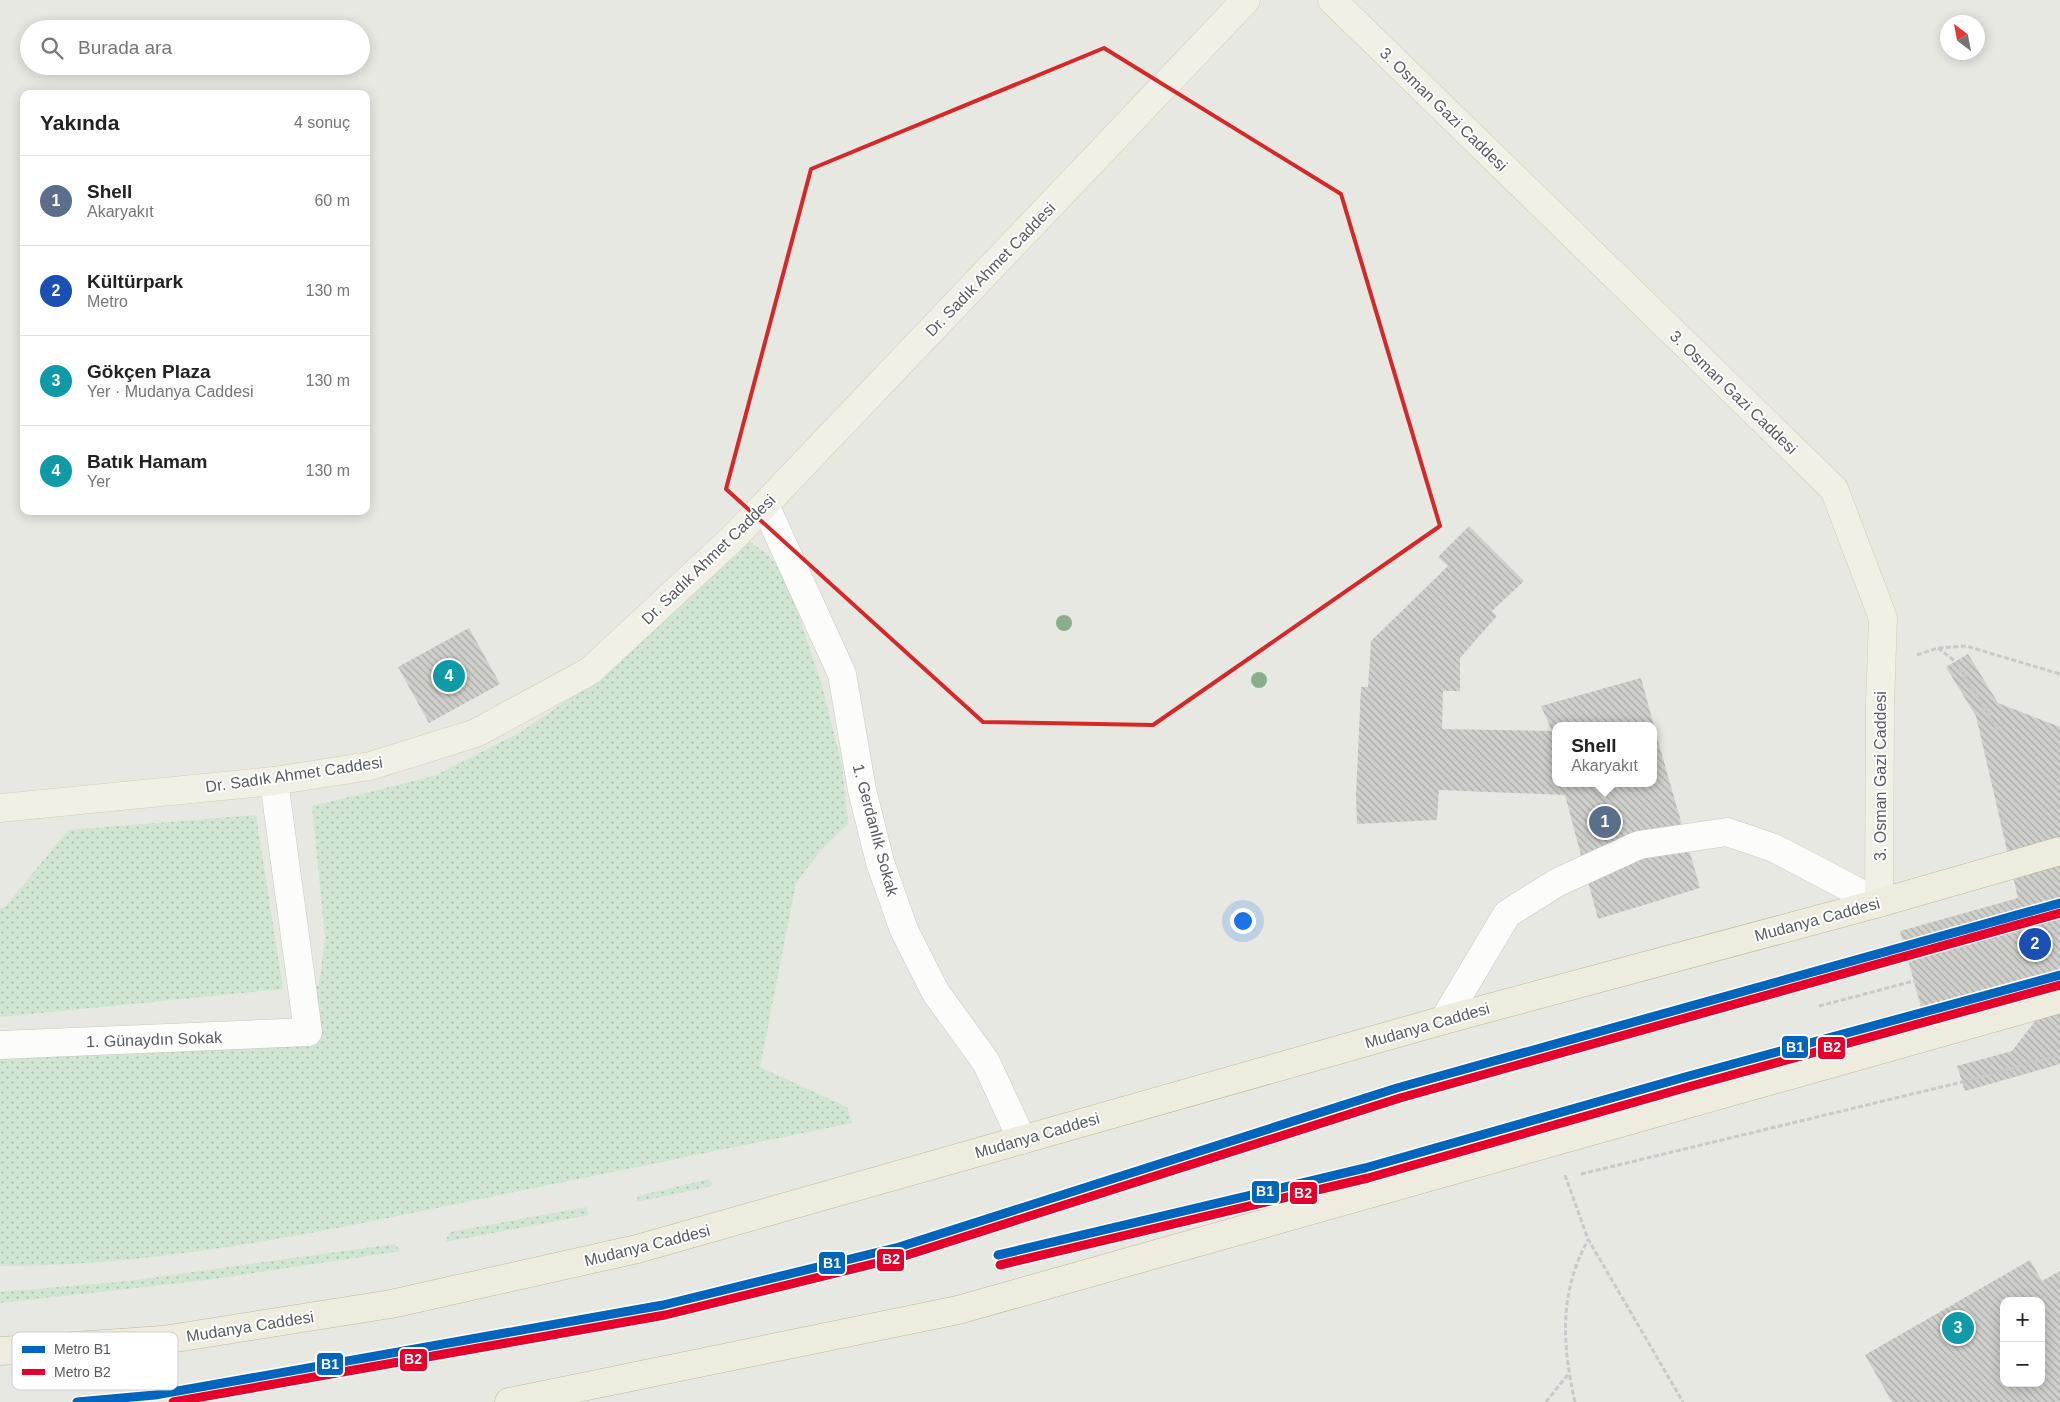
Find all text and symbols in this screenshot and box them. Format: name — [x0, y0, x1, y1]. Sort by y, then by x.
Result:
north arrow — [1940, 15, 1985, 60]
search box — [20, 20, 370, 75]
icon: search — [38, 34, 66, 62]
text: Burada ara — [78, 37, 172, 58]
street label: 3. Osman Gazi Caddesi — [1377, 44, 1511, 174]
text: Yakında — [40, 111, 119, 134]
text: 4 sonuç — [294, 114, 350, 131]
text: Shell — [87, 181, 132, 202]
text: 1 — [52, 192, 60, 209]
text: 60 m — [314, 192, 350, 209]
street label: Dr. Sadık Ahmet Caddesi — [922, 199, 1059, 340]
text: Akaryakıt — [87, 203, 154, 220]
text: Kültürpark — [87, 271, 183, 292]
text: 2 — [52, 282, 60, 299]
text: 130 m — [306, 282, 350, 299]
text: Metro — [87, 293, 128, 310]
street label: 3. Osman Gazi Caddesi — [1667, 327, 1801, 457]
text: Gökçen Plaza — [87, 361, 211, 382]
text: 3 — [52, 372, 60, 389]
text: 130 m — [306, 372, 350, 389]
text: Yer · Mudanya Caddesi — [87, 383, 254, 400]
text: Batık Hamam — [87, 451, 207, 472]
text: 4 — [52, 462, 60, 479]
text: 130 m — [306, 462, 350, 479]
text: Yer — [87, 473, 110, 490]
street label: Dr. Sadık Ahmet Caddesi — [638, 491, 779, 628]
pin: 4 — [433, 657, 465, 695]
street label: 3. Osman Gazi Caddesi — [1872, 691, 1889, 861]
popup — [1552, 722, 1657, 787]
text: Shell — [1571, 735, 1617, 756]
street label: Dr. Sadık Ahmet Caddesi — [204, 754, 384, 795]
text: Akaryakıt — [1571, 757, 1638, 774]
street label: 1. Gerdanlık Sokak — [850, 762, 902, 899]
pin: 1 — [1589, 803, 1621, 841]
street label: Mudanya Caddesi — [1753, 895, 1882, 944]
your location — [1230, 908, 1256, 934]
pin: 2 — [2019, 925, 2051, 963]
street label: Mudanya Caddesi — [1363, 1000, 1491, 1051]
street label: 1. Günaydın Sokak — [86, 1029, 223, 1050]
line badge: B1 — [1781, 1035, 1809, 1059]
line badge: B2 — [1817, 1036, 1846, 1060]
text: B1 — [1786, 1039, 1804, 1055]
text: B2 — [1823, 1039, 1841, 1055]
street label: Mudanya Caddesi — [973, 1110, 1101, 1161]
line badge: B1 — [1251, 1180, 1280, 1204]
line badge: B2 — [1289, 1181, 1318, 1205]
text: B1 — [1256, 1183, 1274, 1199]
text: B2 — [1294, 1185, 1312, 1201]
street label: Mudanya Caddesi — [582, 1222, 712, 1269]
line badge: B2 — [876, 1248, 905, 1272]
line badge: B1 — [818, 1251, 846, 1275]
text: B2 — [882, 1251, 900, 1267]
text: B1 — [823, 1255, 841, 1271]
map controls — [2000, 1297, 2045, 1387]
button: + — [2000, 1297, 2045, 1342]
street label: Mudanya Caddesi — [185, 1308, 315, 1345]
pin: 3 — [1942, 1309, 1974, 1347]
legend — [12, 1332, 178, 1390]
text: Metro B1 — [54, 1341, 111, 1357]
button: − — [2000, 1342, 2045, 1387]
line badge: B2 — [399, 1348, 428, 1372]
text: B2 — [404, 1351, 422, 1367]
line badge: B1 — [316, 1352, 344, 1376]
text: B1 — [321, 1356, 339, 1372]
text: Metro B2 — [54, 1364, 111, 1380]

